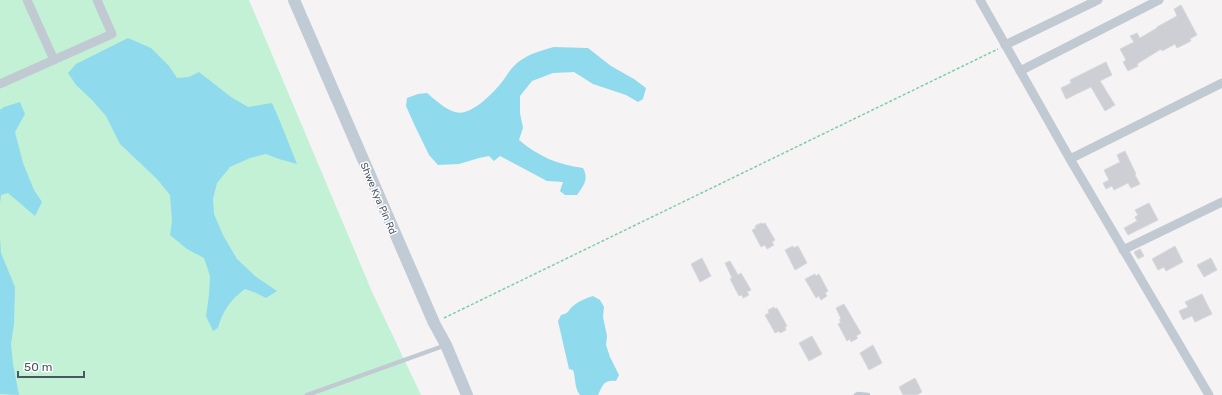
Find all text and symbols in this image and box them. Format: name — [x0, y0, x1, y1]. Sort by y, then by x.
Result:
street label: Shwe Kya Pin Rd — [358, 161, 399, 236]
scale bar — [18, 353, 84, 379]
text: 50 m — [24, 360, 52, 374]

